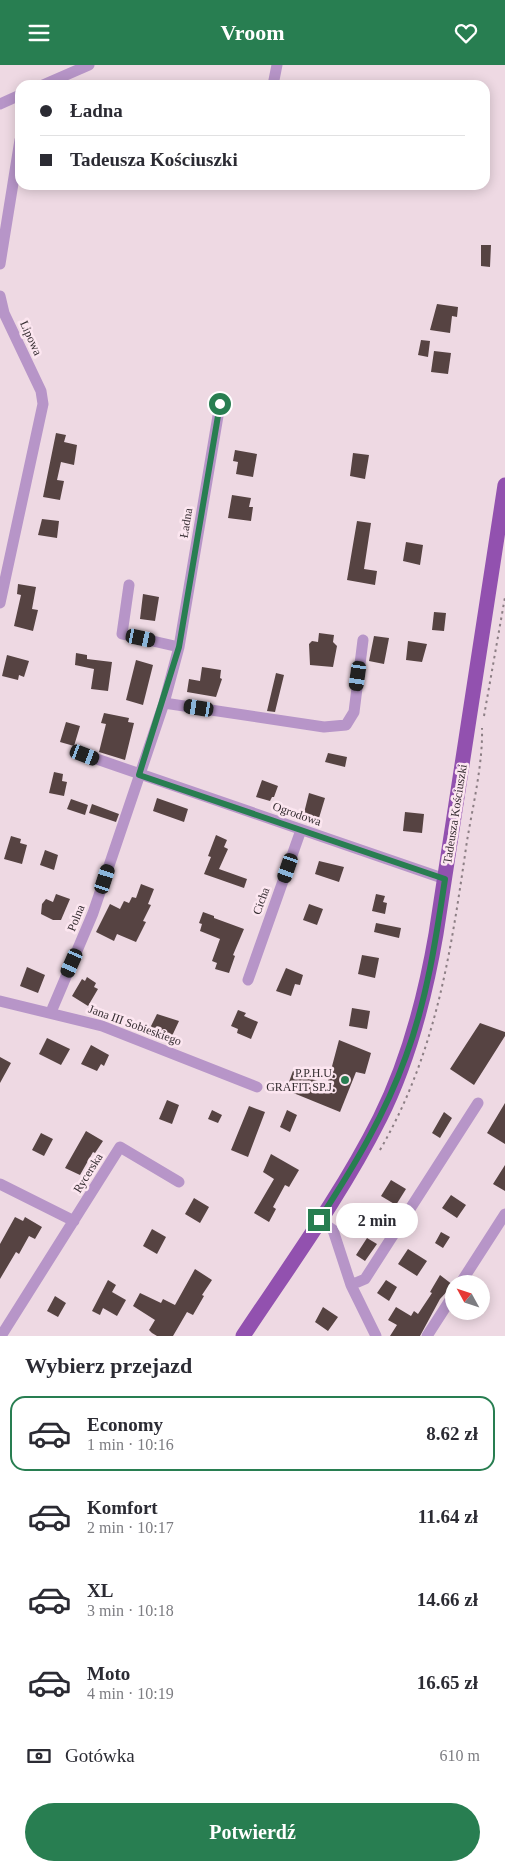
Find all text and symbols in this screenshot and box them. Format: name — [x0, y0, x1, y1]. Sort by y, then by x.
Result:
icon: menu — [25, 19, 53, 47]
icon: heart — [452, 19, 480, 47]
text: Vroom — [221, 20, 284, 45]
text: Ładna — [70, 100, 123, 121]
text: Tadeusza Kościuszki — [70, 149, 238, 170]
street label: Lipowa — [17, 318, 45, 358]
route start — [209, 393, 231, 415]
street label: Ładna — [177, 506, 195, 539]
car — [124, 628, 157, 648]
car — [348, 660, 367, 692]
car — [183, 698, 214, 718]
car — [68, 743, 101, 767]
street label: Tadeusza Kościuszki — [440, 762, 470, 865]
street label: Ogrodowa — [271, 799, 324, 829]
car — [276, 851, 299, 885]
car — [93, 862, 116, 896]
street label: Cicha — [250, 885, 273, 917]
street label: Polna — [64, 902, 88, 933]
car — [59, 946, 84, 980]
street label: Jana III Sobieskiego — [87, 1002, 183, 1048]
place label: P.P.H.U. GRAFIT SP.J. — [266, 1066, 335, 1094]
marker: P.P.H.U. GRAFIT SP.J. — [339, 1074, 351, 1086]
street label: Rycerska — [70, 1150, 106, 1195]
callout: 2 min — [336, 1203, 419, 1237]
route end — [308, 1209, 330, 1231]
text: 2 min — [358, 1212, 396, 1229]
north arrow — [445, 1275, 490, 1320]
map controls — [445, 1275, 490, 1320]
text: Wybierz przejazd — [25, 1353, 192, 1378]
icon: car — [27, 1411, 72, 1456]
text: Economy — [87, 1414, 163, 1435]
text: 8.62 zł — [426, 1423, 478, 1444]
text: 1 min · 10:16 — [87, 1436, 174, 1453]
icon: car — [27, 1494, 72, 1539]
text: Komfort — [87, 1497, 158, 1518]
text: 11.64 zł — [418, 1506, 478, 1527]
text: 2 min · 10:17 — [87, 1519, 174, 1536]
icon: car — [27, 1577, 72, 1622]
text: XL — [87, 1580, 113, 1601]
text: 14.66 zł — [417, 1589, 478, 1610]
text: 3 min · 10:18 — [87, 1602, 174, 1619]
icon: car — [27, 1660, 72, 1705]
text: Moto — [87, 1663, 130, 1684]
text: 16.65 zł — [417, 1672, 478, 1693]
text: 4 min · 10:19 — [87, 1685, 174, 1702]
icon: cash — [25, 1742, 53, 1770]
text: Gotówka — [65, 1745, 135, 1766]
text: 610 m — [440, 1747, 480, 1764]
button: Potwierdź — [25, 1803, 480, 1861]

